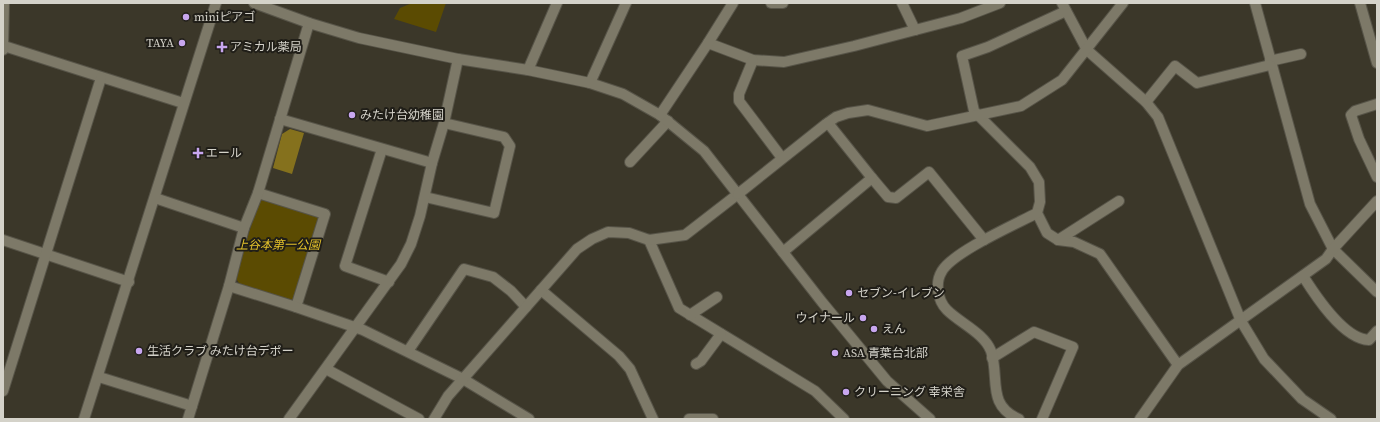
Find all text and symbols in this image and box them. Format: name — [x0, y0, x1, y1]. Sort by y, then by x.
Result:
place label: miniピアゴ — [194, 9, 255, 25]
marker: miniピアゴ — [181, 12, 191, 22]
place label: TAYA — [146, 35, 174, 51]
marker: TAYA — [177, 38, 187, 48]
place label: アミカル薬局 — [230, 39, 302, 55]
marker: アミカル薬局 — [217, 42, 227, 52]
place label: みたけ台幼稚園 — [360, 107, 444, 123]
marker: みたけ台幼稚園 — [347, 110, 357, 120]
place label: エール — [206, 145, 242, 161]
marker: エール — [193, 148, 203, 158]
park label: 上谷本第一公園 — [236, 237, 322, 253]
place label: セブン-イレブン — [857, 285, 945, 301]
marker: セブン-イレブン — [844, 288, 854, 298]
place label: ウイナール — [795, 310, 855, 326]
marker: ウイナール — [858, 313, 868, 323]
place label: えん — [882, 321, 906, 337]
marker: えん — [869, 324, 879, 334]
place label: 生活クラブ みたけ台デポー — [147, 343, 294, 359]
place label: ASA 青葉台北部 — [843, 345, 928, 361]
marker: 生活クラブ みたけ台デポー — [134, 346, 144, 356]
marker: ASA 青葉台北部 — [830, 348, 840, 358]
place label: クリーニング 幸栄舎 — [854, 384, 965, 400]
marker: クリーニング 幸栄舎 — [841, 387, 851, 397]

